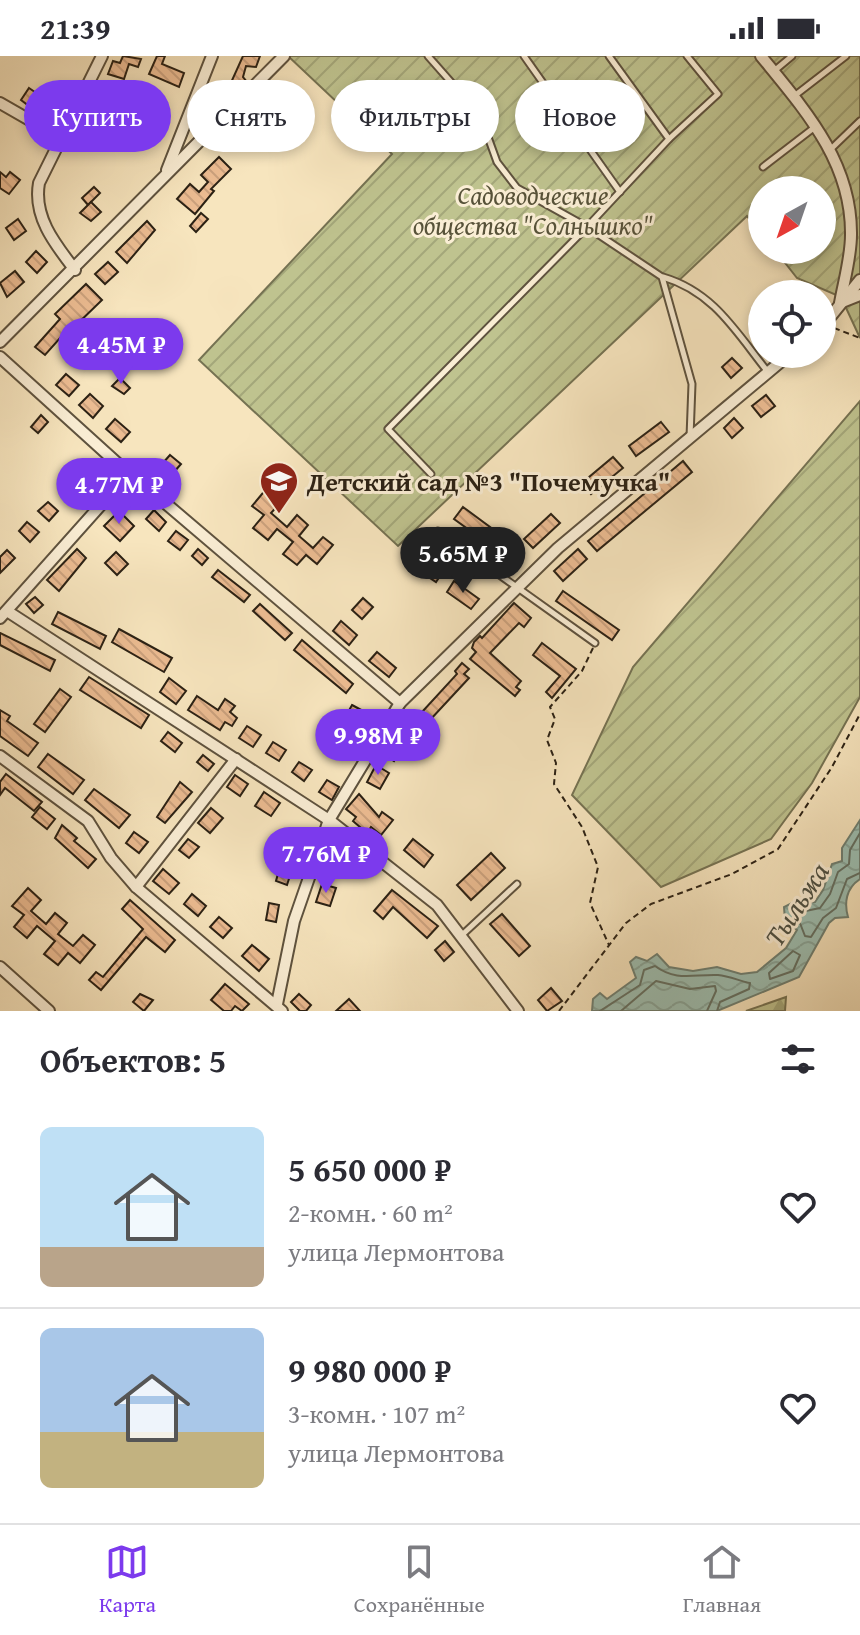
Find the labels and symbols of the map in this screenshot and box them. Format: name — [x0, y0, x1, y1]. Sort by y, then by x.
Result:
park label: Садоводческие общества "Солнышко" — [413, 175, 653, 244]
north arrow — [748, 176, 836, 264]
pin: 4.45M ₽ — [47, 318, 195, 386]
pin: 4.77M ₽ — [45, 458, 193, 526]
school or university icon: Детский сад №3 "Почемучка" — [258, 460, 300, 515]
place label: Детский сад №3 "Почемучка" — [306, 462, 670, 501]
pin: 5.65M ₽ — [389, 527, 537, 595]
pin: 9.98M ₽ — [304, 709, 452, 777]
pin: 7.76M ₽ — [252, 827, 400, 895]
water label: Тыльжа — [753, 854, 839, 954]

